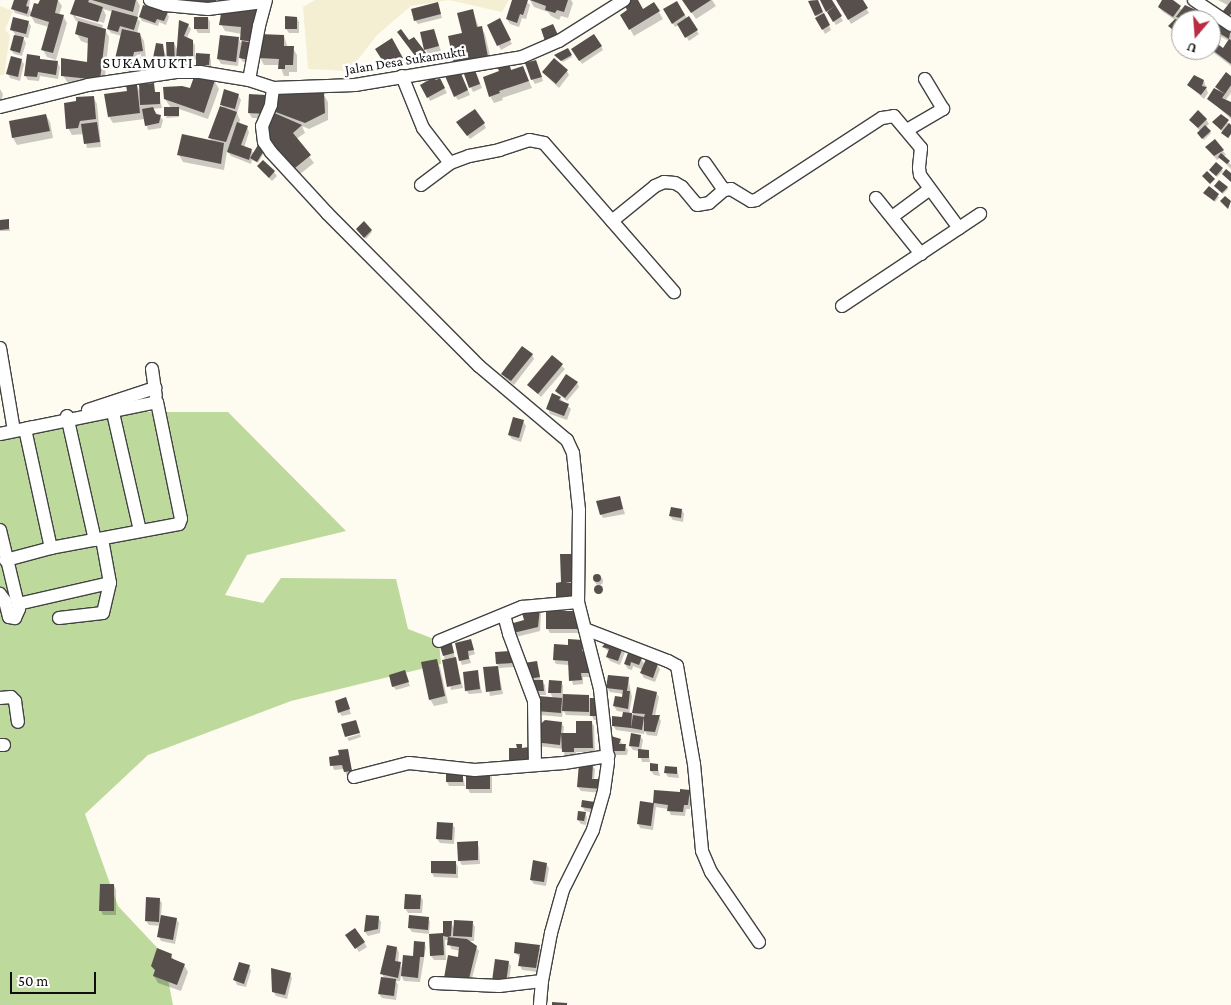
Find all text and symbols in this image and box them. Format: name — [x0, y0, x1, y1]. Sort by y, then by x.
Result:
north arrow — [1171, 10, 1221, 60]
text: U — [1185, 39, 1199, 57]
street label: Jalan Desa Sukamukti — [344, 42, 466, 78]
district label: SUKAMUKTI — [101, 53, 195, 73]
scale bar — [12, 962, 99, 994]
text: 50 m — [18, 973, 48, 989]

